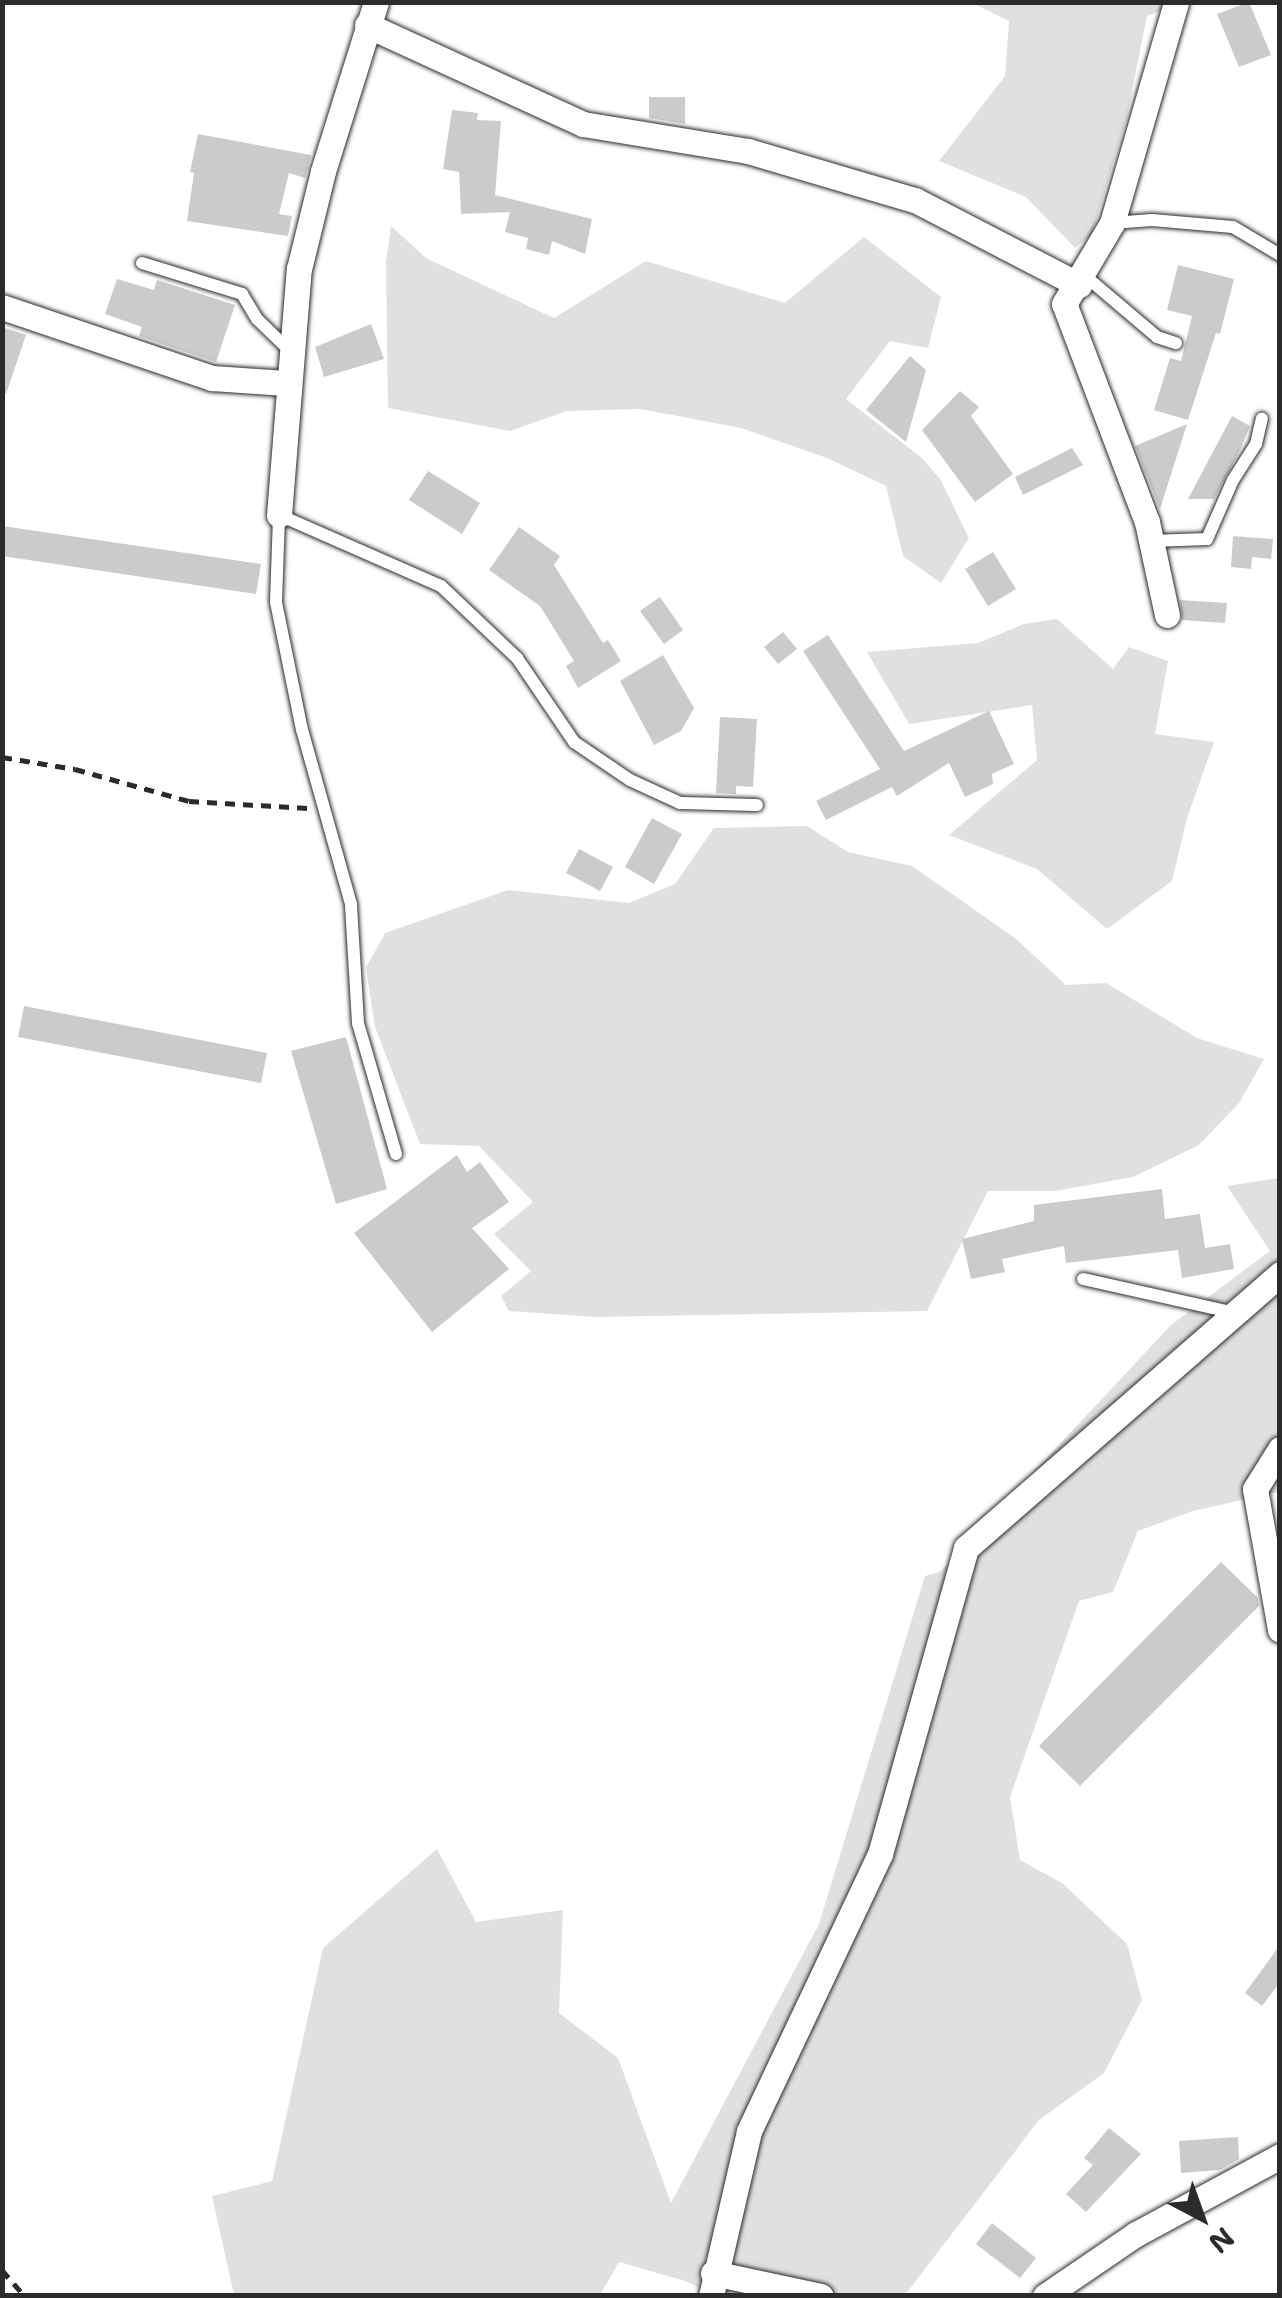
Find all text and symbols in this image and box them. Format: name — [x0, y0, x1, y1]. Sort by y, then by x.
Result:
north arrow — [1152, 2168, 1252, 2268]
text: N — [1201, 2219, 1243, 2262]

